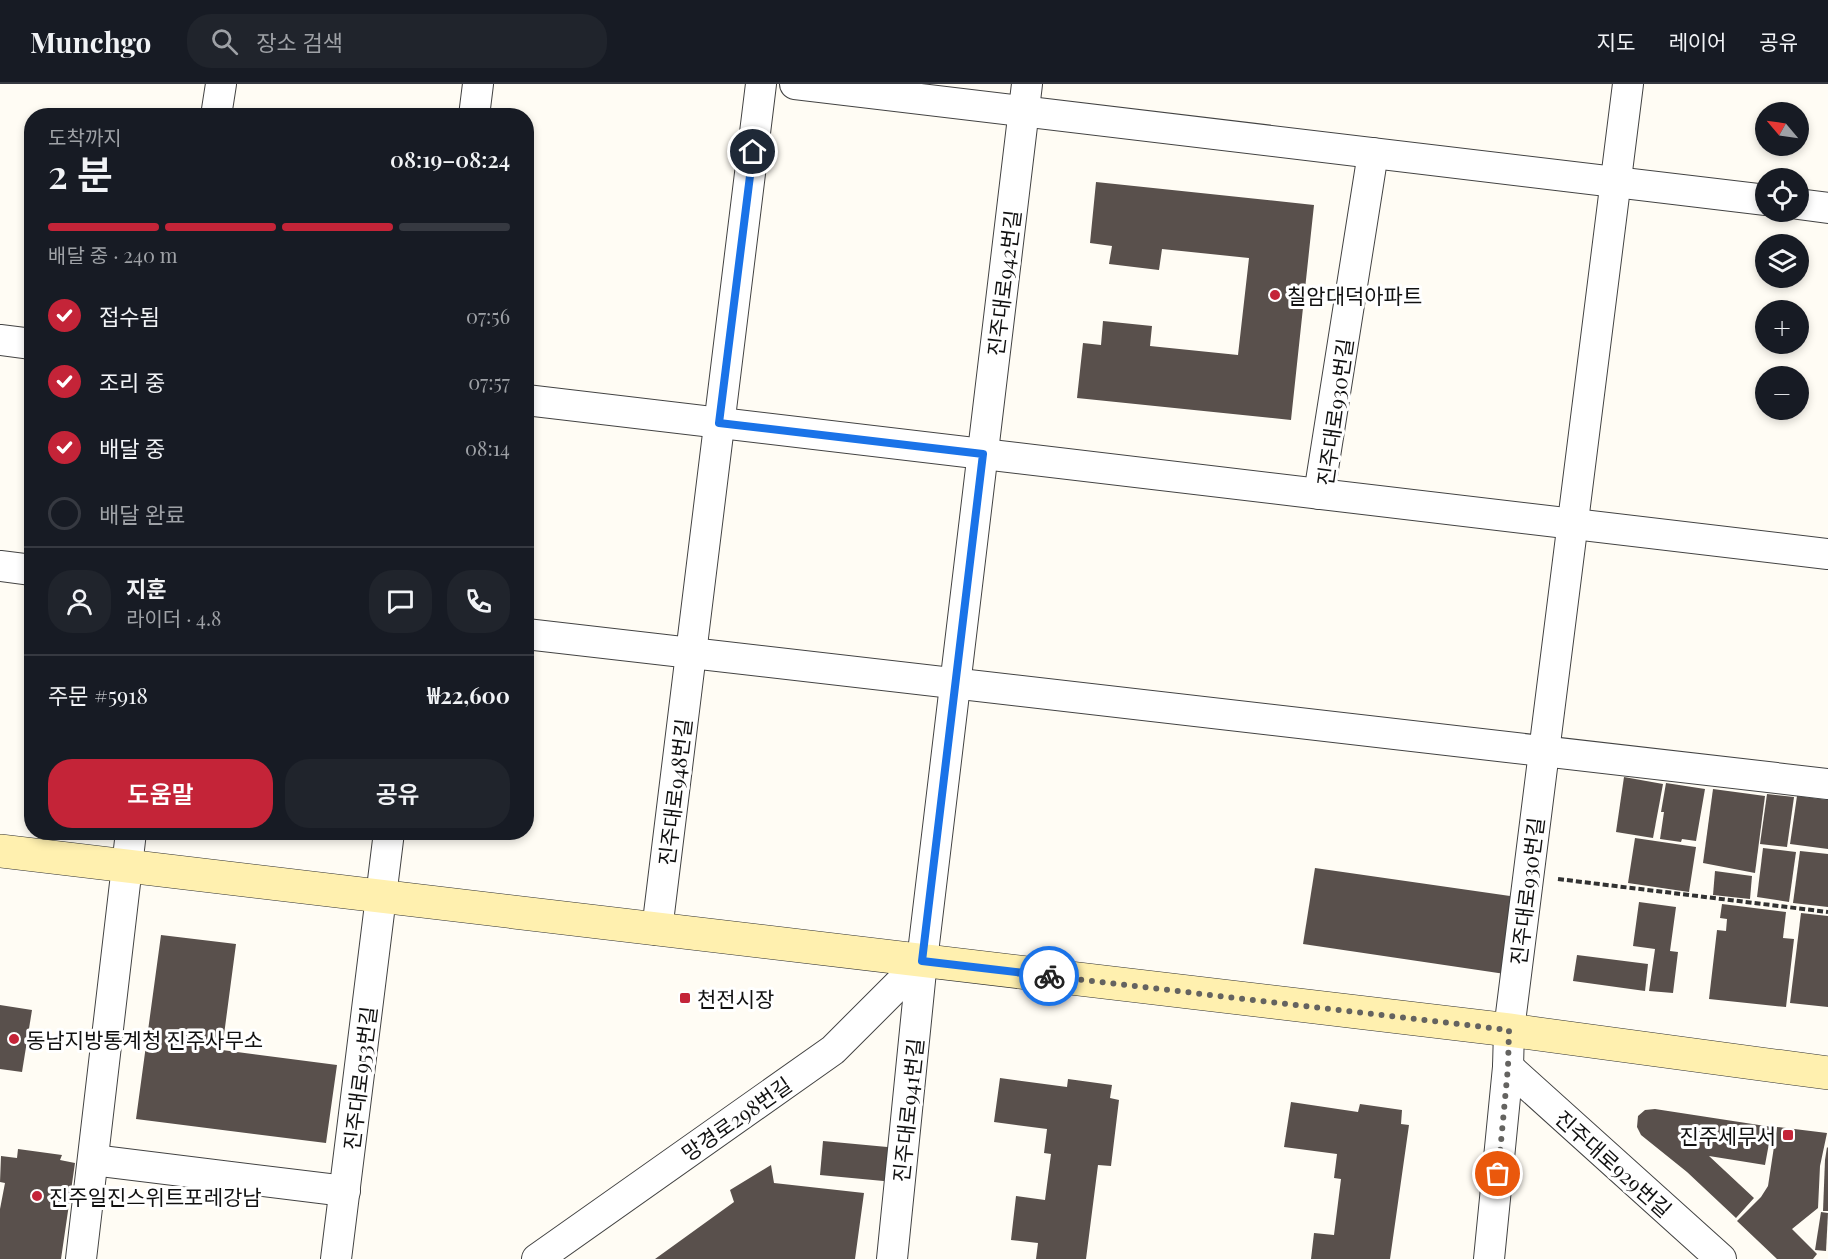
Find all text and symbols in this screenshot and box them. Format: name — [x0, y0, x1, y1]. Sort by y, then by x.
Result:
search box — [187, 14, 607, 68]
text: Munchgo — [30, 23, 151, 60]
icon: search — [208, 25, 241, 58]
text: 장소 검색 — [256, 27, 343, 57]
text: 지도 — [1597, 27, 1635, 55]
text: 레이어 — [1668, 27, 1726, 55]
text: 공유 — [1759, 27, 1798, 55]
north arrow — [1755, 102, 1809, 156]
map controls — [1755, 102, 1809, 420]
text: 도착까지 — [48, 123, 122, 150]
pin — [727, 126, 778, 177]
icon: home — [736, 135, 769, 168]
text: 08:19–08:24 — [390, 144, 510, 174]
text: 2 분 — [48, 147, 113, 199]
button: locate — [1755, 168, 1809, 222]
street label: 진주대로942번길 — [980, 208, 1026, 358]
button: layers — [1755, 234, 1809, 288]
text: 배달 중 · 240 m — [48, 241, 178, 268]
place label: 칠암대덕아파트 — [1287, 281, 1422, 309]
marker: 칠암대덕아파트 — [1268, 288, 1282, 302]
icon: check — [48, 299, 81, 332]
button: + — [1755, 300, 1809, 354]
text: 접수됨 — [99, 301, 160, 331]
text: 07:56 — [466, 302, 510, 329]
street label: 진주대로930번길 — [1310, 336, 1358, 488]
icon: check — [48, 365, 81, 398]
button: − — [1755, 366, 1809, 420]
text: 조리 중 — [99, 367, 165, 397]
text: 07:57 — [468, 368, 510, 395]
icon: check — [48, 431, 81, 464]
text: 배달 중 — [99, 433, 165, 463]
text: 08:14 — [465, 434, 510, 461]
text: 배달 완료 — [99, 499, 185, 529]
button: person — [48, 570, 111, 633]
button: chat — [369, 570, 432, 633]
button: phone — [447, 570, 510, 633]
text: 지훈 — [126, 573, 166, 603]
text: 라이더 · 4.8 — [126, 604, 221, 631]
text: 주문 #5918 — [48, 680, 148, 710]
text: ₩22,600 — [427, 680, 510, 710]
street label: 진주대로948번길 — [651, 717, 697, 867]
button: 도움말 — [48, 759, 273, 828]
button: 공유 — [285, 759, 510, 828]
street label: 진주대로930번길 — [1503, 816, 1549, 966]
courier — [1019, 946, 1079, 1006]
icon: bike — [1033, 960, 1066, 993]
place label: 천전시장 — [697, 984, 774, 1012]
marker: 천전시장 — [678, 991, 692, 1005]
street label: 진주대로953번길 — [336, 1004, 382, 1152]
place label: 동남지방통계청 진주사무소 — [26, 1025, 263, 1053]
marker: 동남지방통계청 진주사무소 — [7, 1032, 21, 1046]
street label: 진주대로941번길 — [886, 1037, 928, 1183]
street label: 망경로298번길 — [675, 1070, 797, 1166]
street label: 진주대로929번길 — [1550, 1103, 1678, 1223]
place label: 진주세무서 — [1679, 1121, 1776, 1149]
marker: 진주세무서 — [1781, 1128, 1795, 1142]
pin — [1472, 1148, 1523, 1199]
icon: bag — [1481, 1157, 1514, 1190]
place label: 진주일진스위트포레강남 — [49, 1182, 262, 1210]
marker: 진주일진스위트포레강남 — [30, 1189, 44, 1203]

